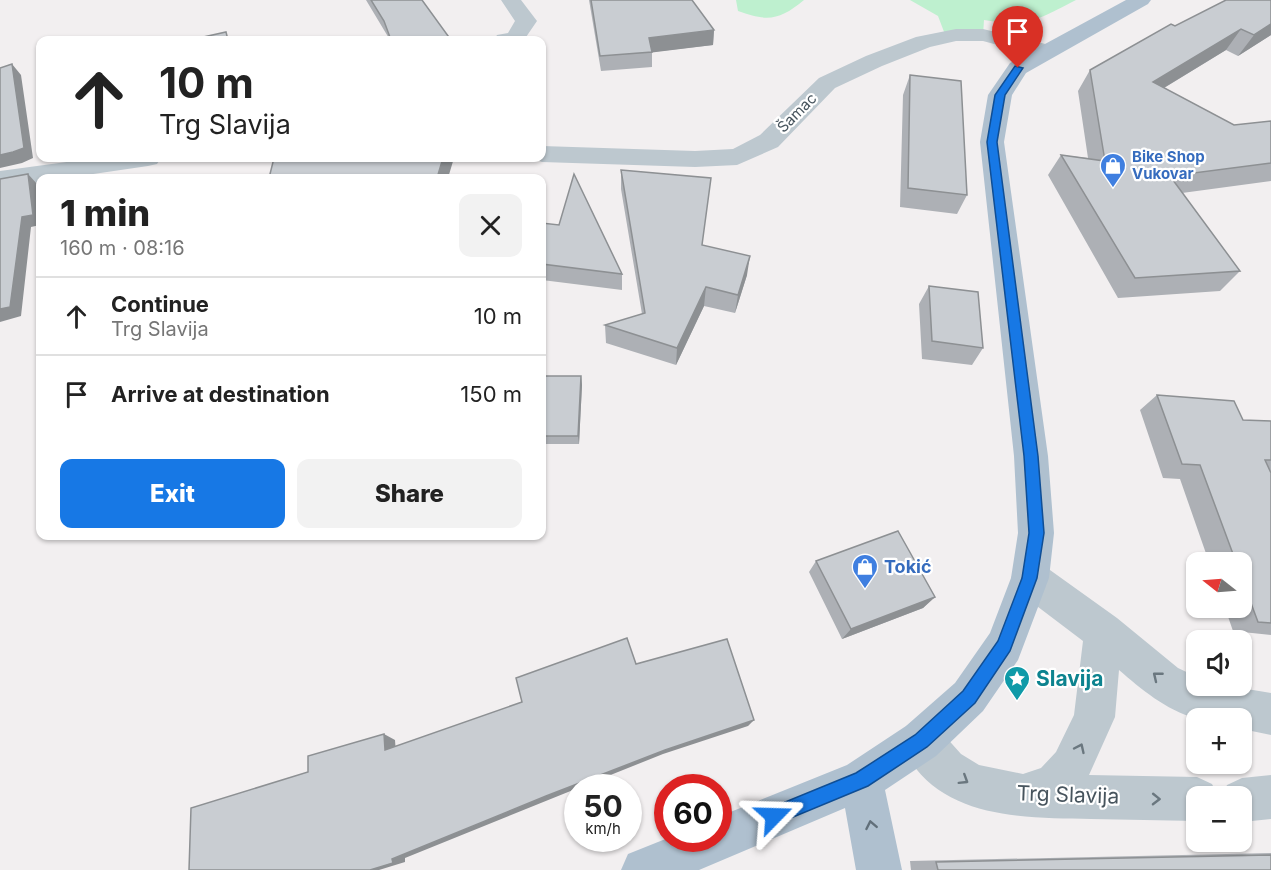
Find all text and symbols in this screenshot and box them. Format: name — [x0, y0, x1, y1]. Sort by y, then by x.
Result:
pin — [992, 6, 1043, 68]
icon: arrive — [1001, 15, 1034, 48]
text: 10 m — [159, 57, 254, 108]
icon: ahead — [60, 60, 138, 138]
street label: Šamac — [773, 89, 820, 136]
text: Trg Slavija — [159, 108, 291, 141]
place label: Bike Shop Vukovar — [1132, 147, 1205, 183]
shop icon: Bike Shop Vukovar — [1098, 151, 1128, 189]
text: 1 min — [60, 191, 150, 235]
button: close — [459, 194, 522, 257]
text: 160 m · 08:16 — [60, 236, 185, 260]
text: Continue — [111, 291, 209, 317]
icon: ahead — [60, 300, 93, 333]
text: 10 m — [474, 303, 522, 329]
text: Trg Slavija — [111, 317, 209, 341]
icon: arrive — [60, 378, 93, 411]
text: Arrive at destination — [111, 381, 330, 407]
text: 150 m — [460, 381, 522, 407]
button: Exit — [60, 459, 285, 528]
button: Share — [297, 459, 522, 528]
shop icon: Tokić — [850, 552, 880, 590]
north arrow — [1186, 552, 1252, 618]
map controls — [1186, 552, 1252, 852]
place label: Tokić — [884, 556, 932, 577]
button: sound — [1186, 630, 1252, 696]
place icon: Slavija — [1002, 664, 1032, 702]
place label: Slavija — [1036, 666, 1103, 691]
one-way arrow — [1153, 673, 1164, 684]
button: + — [1186, 708, 1252, 774]
one-way arrow — [1073, 743, 1085, 754]
one-way arrow — [958, 773, 968, 785]
speed limit sign: 60 — [654, 774, 732, 852]
street label: Trg Slavija — [1016, 780, 1120, 809]
position arrow — [742, 784, 806, 848]
button: − — [1186, 786, 1252, 852]
text: 50 — [583, 788, 623, 824]
one-way arrow — [1152, 792, 1161, 805]
text: km/h — [585, 819, 621, 838]
one-way arrow — [865, 820, 878, 830]

